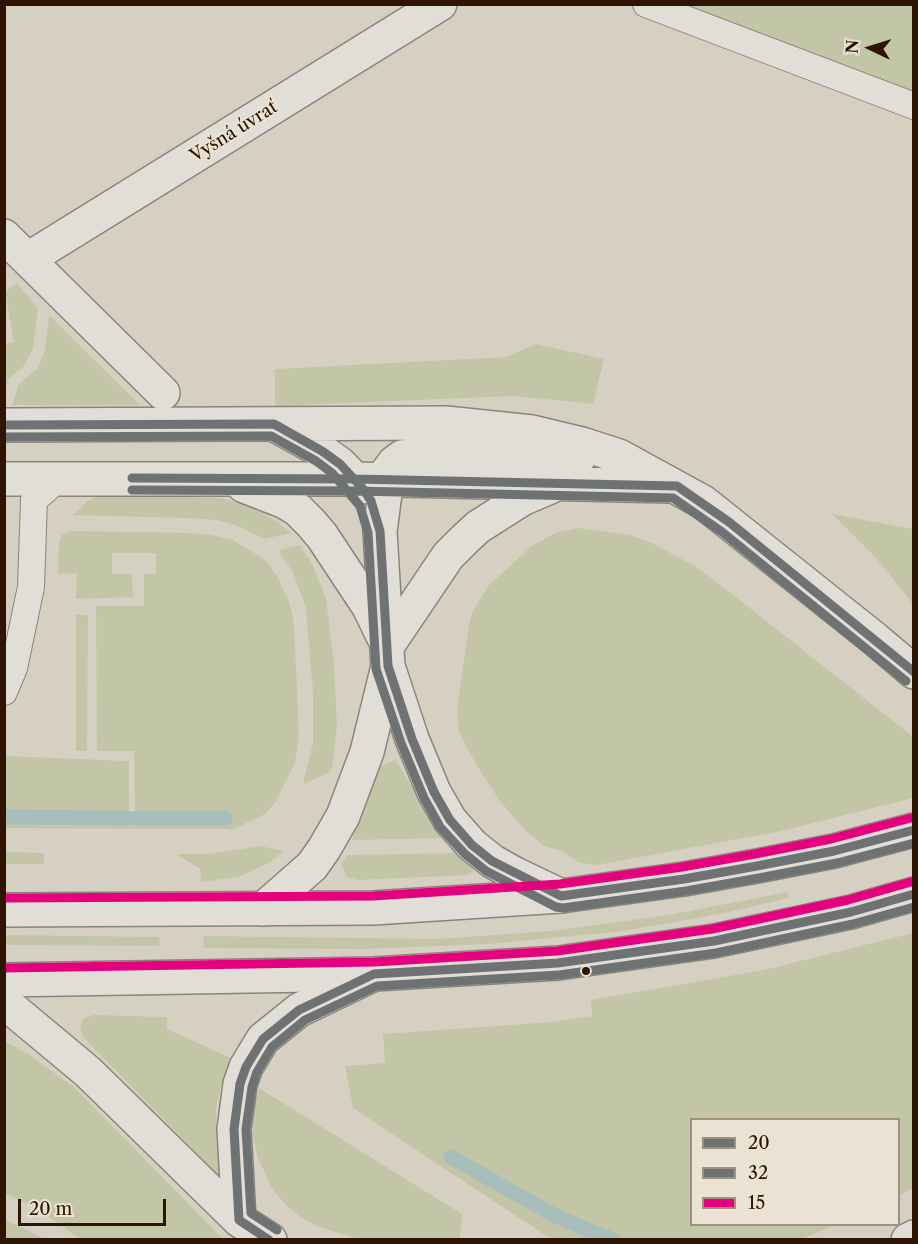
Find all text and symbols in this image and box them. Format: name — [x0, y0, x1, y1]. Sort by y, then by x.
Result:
north arrow — [840, 18, 900, 78]
text: N — [842, 39, 863, 54]
street label: Vyšná úvrať — [186, 97, 282, 167]
unlabelled marker — [580, 965, 592, 977]
legend — [690, 1118, 900, 1226]
text: 20 — [748, 1132, 770, 1154]
text: 32 — [748, 1162, 768, 1184]
scale bar — [21, 1187, 170, 1225]
text: 15 — [748, 1192, 765, 1214]
text: 20 m — [29, 1198, 72, 1220]

